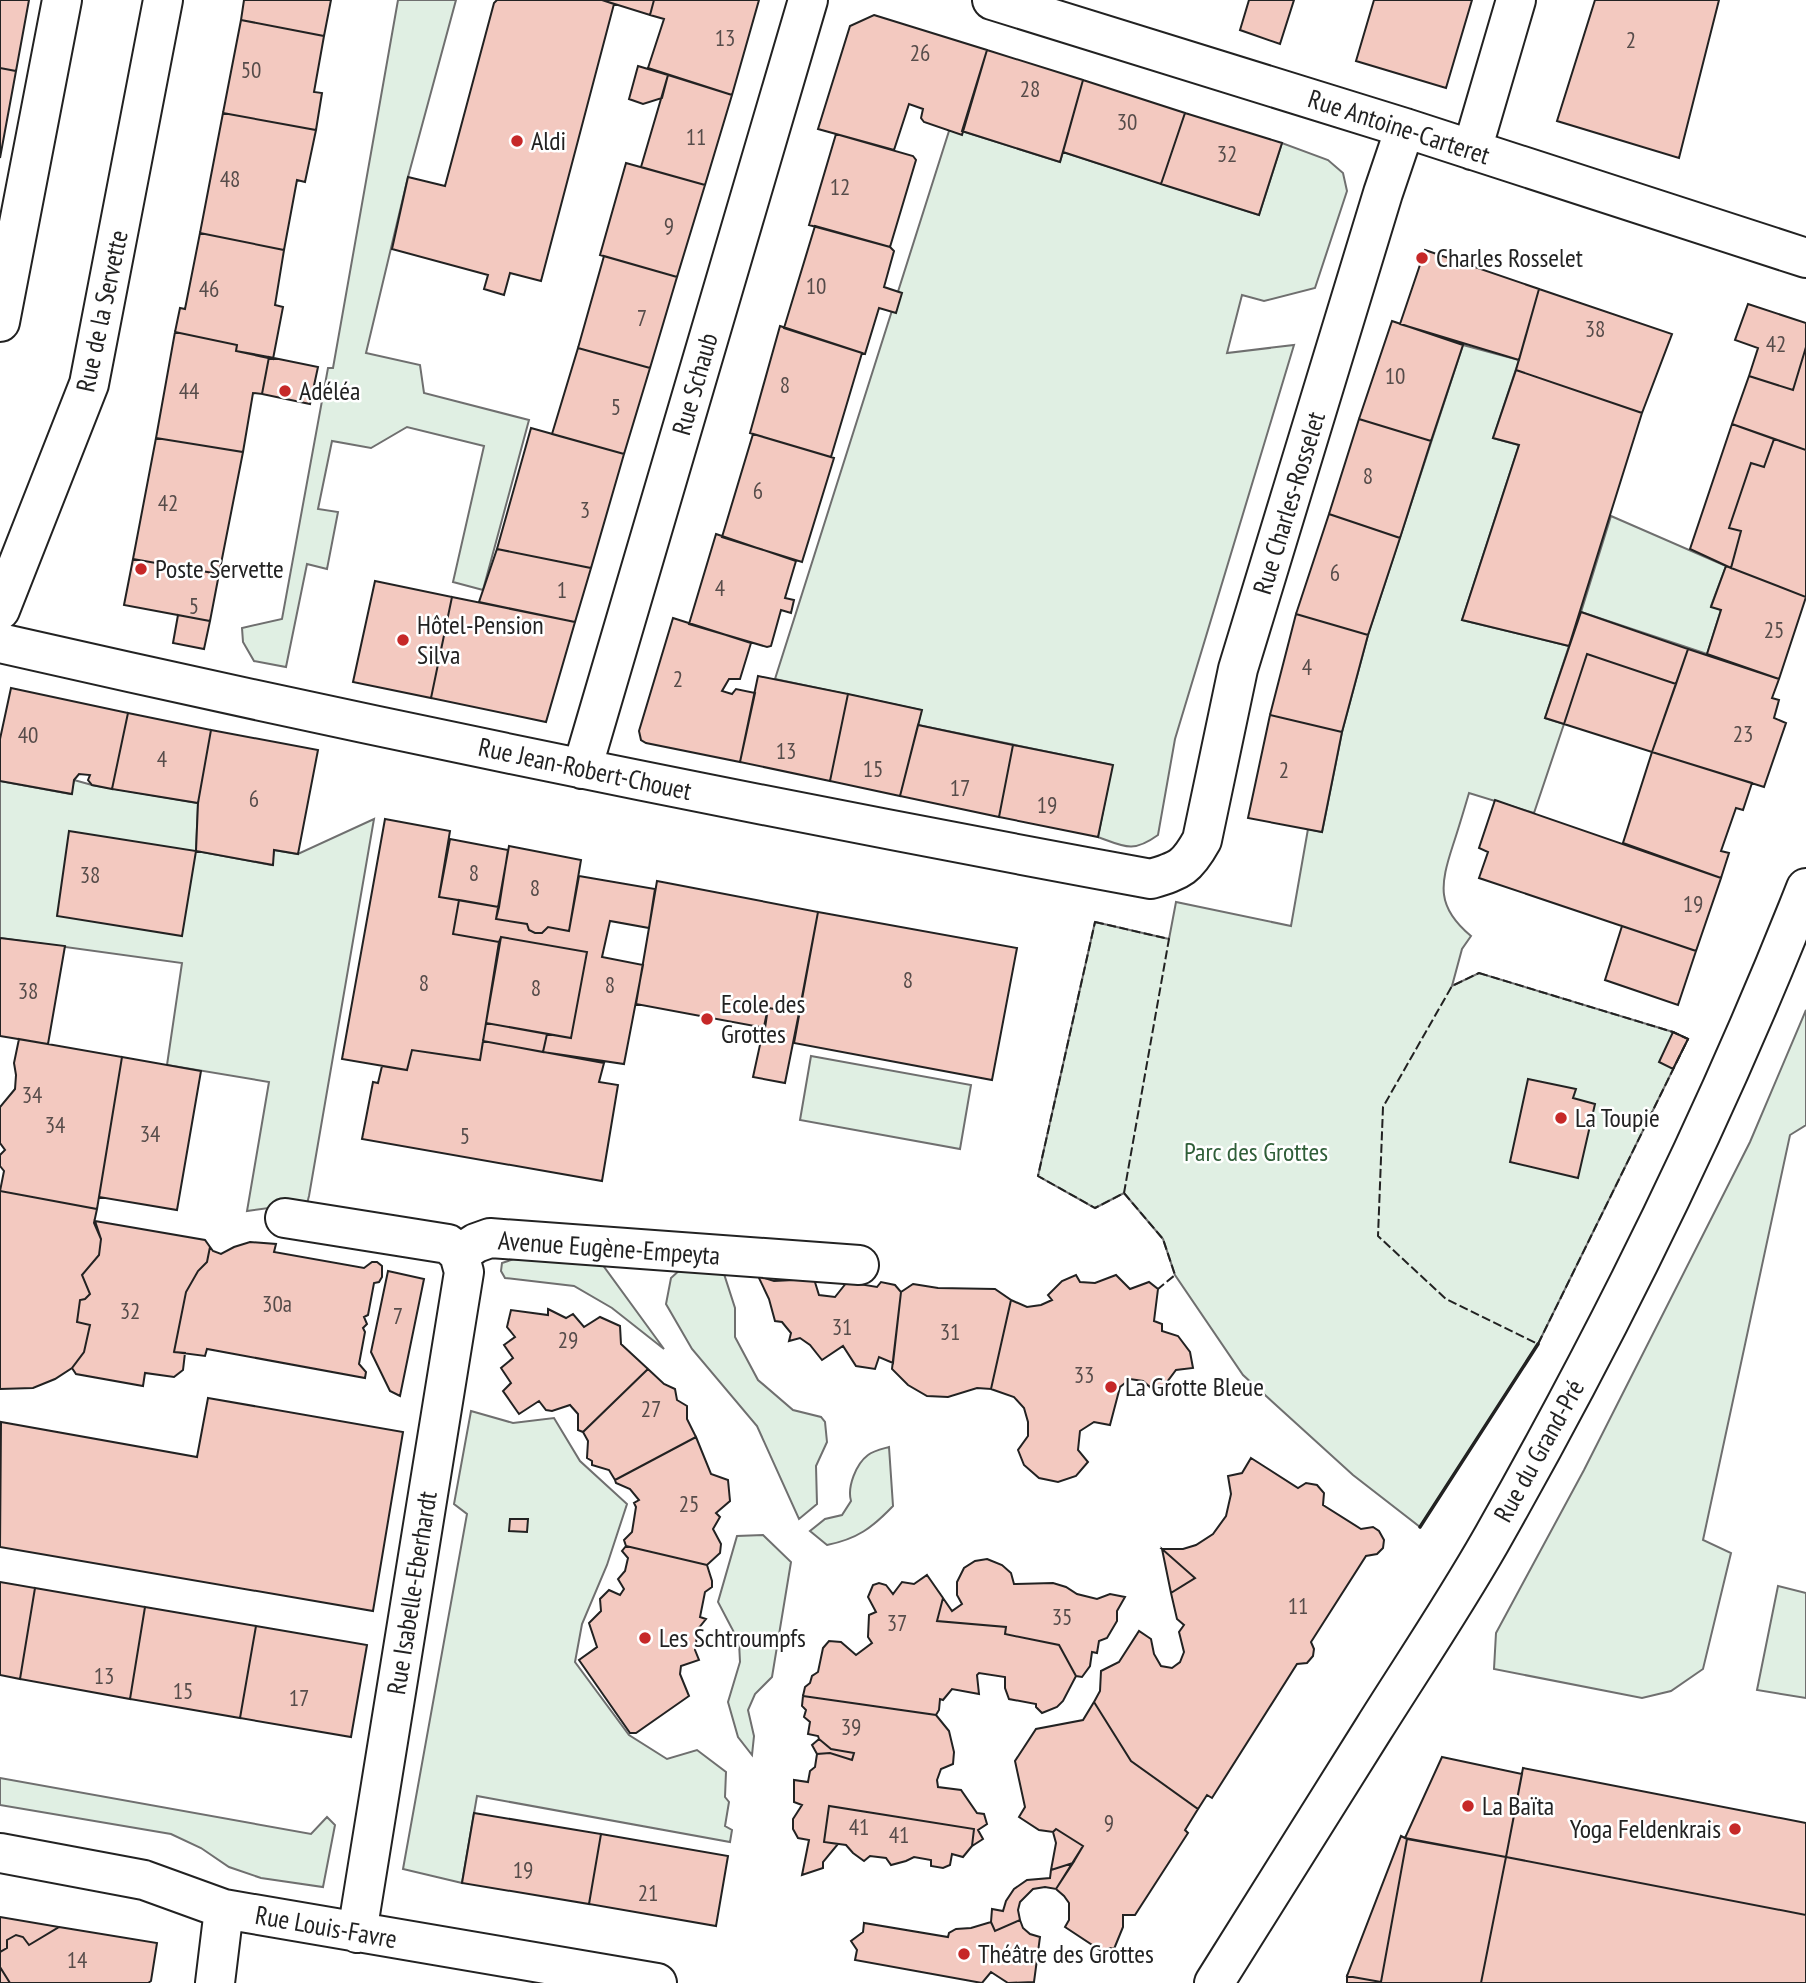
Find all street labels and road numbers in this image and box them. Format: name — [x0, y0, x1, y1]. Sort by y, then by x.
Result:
street label: Rue Antoine-Carteret — [1304, 82, 1494, 171]
street label: Rue de la Servette — [68, 227, 135, 395]
street label: Rue Schaub — [664, 329, 725, 439]
street label: Rue Charles-Rosselet — [1245, 408, 1332, 598]
street label: Rue Jean-Robert-Chouet — [476, 730, 695, 807]
street label: Avenue Eugène-Empeyta — [497, 1223, 721, 1272]
street label: Rue du Grand-Pré — [1486, 1374, 1591, 1528]
street label: Rue Isabelle-Eberhardt — [379, 1489, 444, 1697]
street label: Rue Louis-Favre — [253, 1898, 399, 1955]

